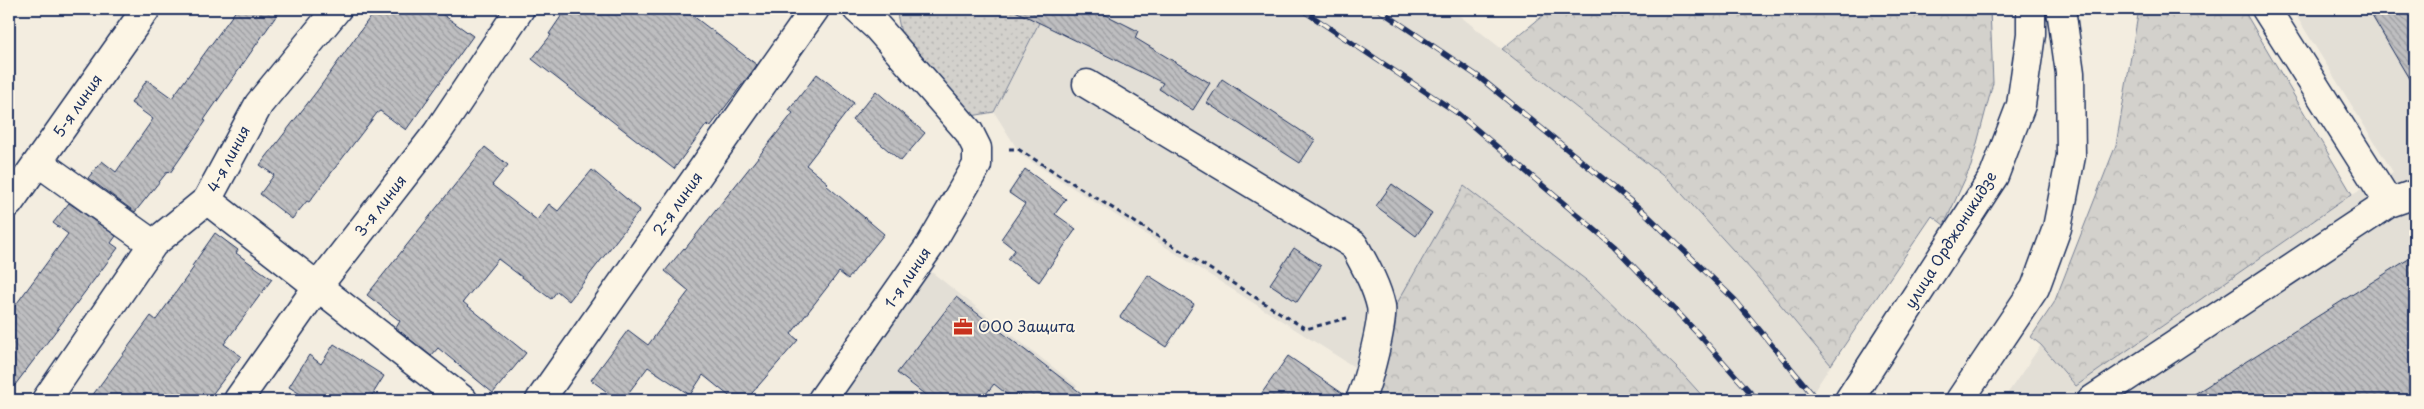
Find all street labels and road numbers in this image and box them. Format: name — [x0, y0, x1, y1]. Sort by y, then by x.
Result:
street label: 5-я линия — [47, 69, 107, 141]
street label: 4-я линия — [200, 121, 255, 196]
street label: улица Орджоникидзе — [1898, 166, 2001, 312]
street label: 2-я линия — [646, 167, 707, 240]
street label: 3-я линия — [348, 169, 411, 241]
street label: 1-я линия — [878, 242, 936, 312]

